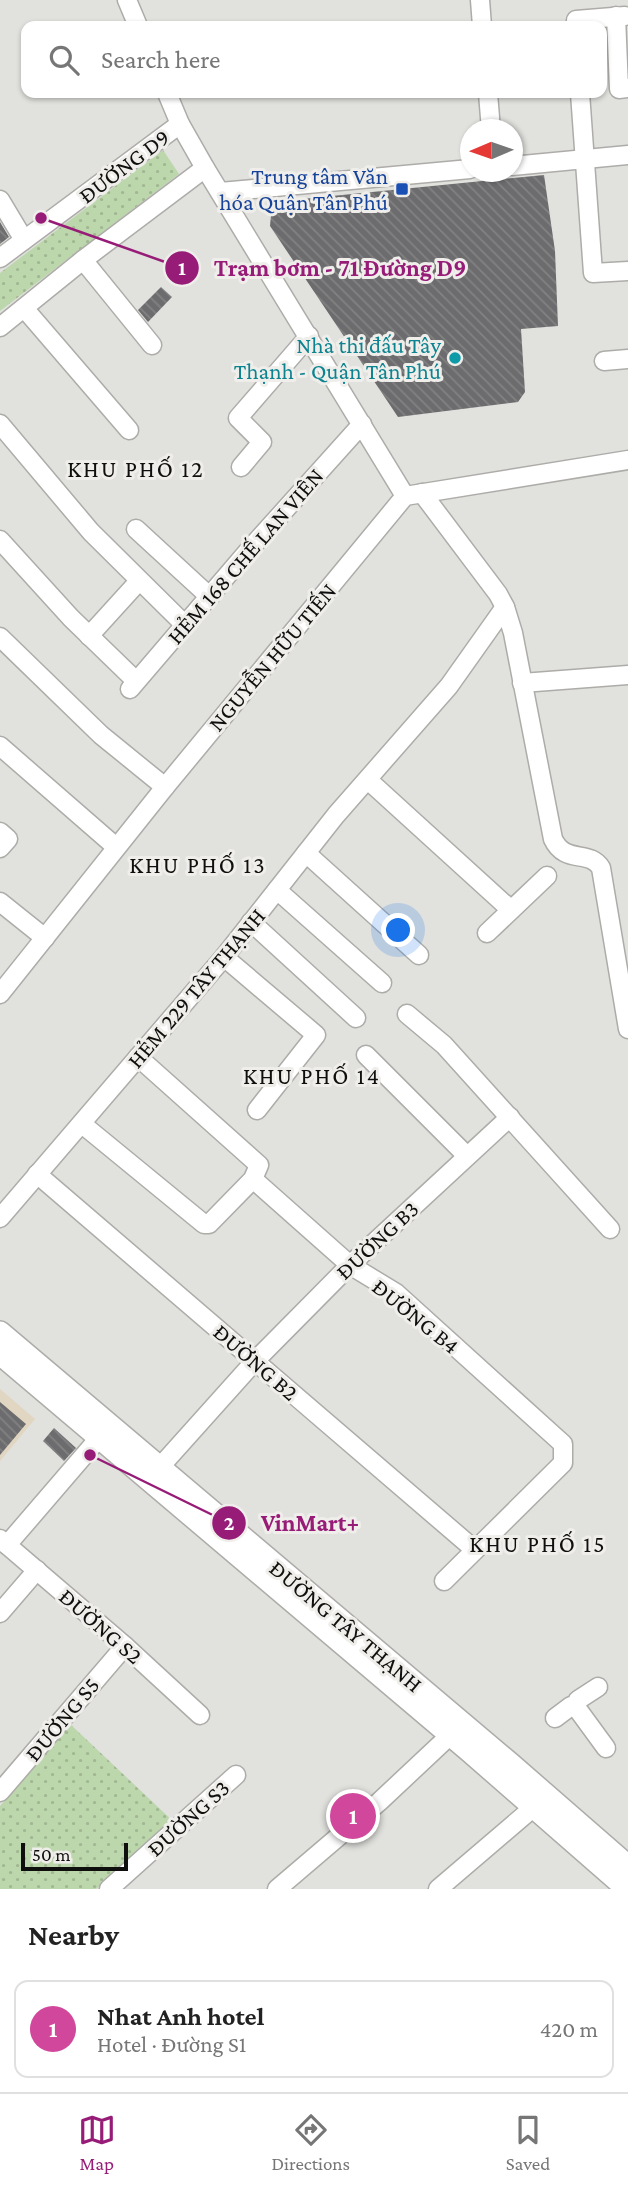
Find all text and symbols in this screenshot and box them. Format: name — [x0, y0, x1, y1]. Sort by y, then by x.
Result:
search box — [21, 21, 607, 98]
icon: search — [45, 41, 83, 79]
text: Search here — [101, 45, 220, 74]
north arrow — [460, 119, 523, 182]
street label: ĐƯỜNG D9 — [74, 124, 174, 208]
place label: Trung tâm Văn hóa Quận Tân Phú — [219, 163, 388, 215]
marker: Trung tâm Văn hóa Quận Tân Phú — [394, 181, 410, 197]
callout: Trạm bơm - 71 Đường D9 — [164, 245, 480, 290]
text: Trạm bơm - 71 Đường D9 — [214, 254, 466, 281]
text: 1 — [178, 256, 186, 280]
place label: Nhà thi đấu Tây Thạnh - Quận Tân Phú — [234, 332, 441, 384]
marker: Nhà thi đấu Tây Thạnh - Quận Tân Phú — [447, 350, 463, 366]
district label: KHU PHỐ 12 — [67, 455, 205, 482]
street label: HẺM 168 CHẾ LAN VIÊN — [162, 463, 328, 649]
street label: NGUYỄN HỮU TIẾN — [203, 578, 341, 736]
district label: KHU PHỐ 13 — [129, 851, 267, 878]
street label: HẺM 229 TÂY THẠNH — [122, 903, 270, 1073]
your location — [381, 913, 415, 947]
district label: KHU PHỐ 14 — [243, 1062, 381, 1089]
street label: ĐƯỜNG B3 — [330, 1195, 424, 1285]
street label: ĐƯỜNG B4 — [367, 1273, 465, 1359]
street label: ĐƯỜNG B2 — [209, 1318, 303, 1406]
callout: VinMart+ — [212, 1500, 373, 1545]
text: VinMart+ — [260, 1509, 359, 1536]
text: 2 — [224, 1511, 235, 1535]
district label: KHU PHỐ 15 — [469, 1530, 607, 1557]
street label: ĐƯỜNG TÂY THẠNH — [265, 1555, 427, 1697]
street label: ĐƯỜNG S2 — [54, 1583, 148, 1669]
street label: ĐƯỜNG S5 — [19, 1672, 105, 1766]
street label: ĐƯỜNG S3 — [142, 1774, 234, 1862]
pin: 1 — [330, 1790, 376, 1842]
scale bar — [21, 1840, 128, 1872]
text: 50 m — [32, 1844, 71, 1865]
text: Nearby — [28, 1918, 119, 1951]
text: Nhat Anh hotel — [97, 2002, 264, 2031]
text: 1 — [49, 2016, 57, 2042]
text: 420 m — [540, 2016, 598, 2042]
text: Hotel · Đường S1 — [97, 2031, 246, 2057]
tab: Map — [78, 2111, 116, 2174]
tab: Directions — [271, 2111, 350, 2174]
tab: Saved — [506, 2111, 550, 2174]

